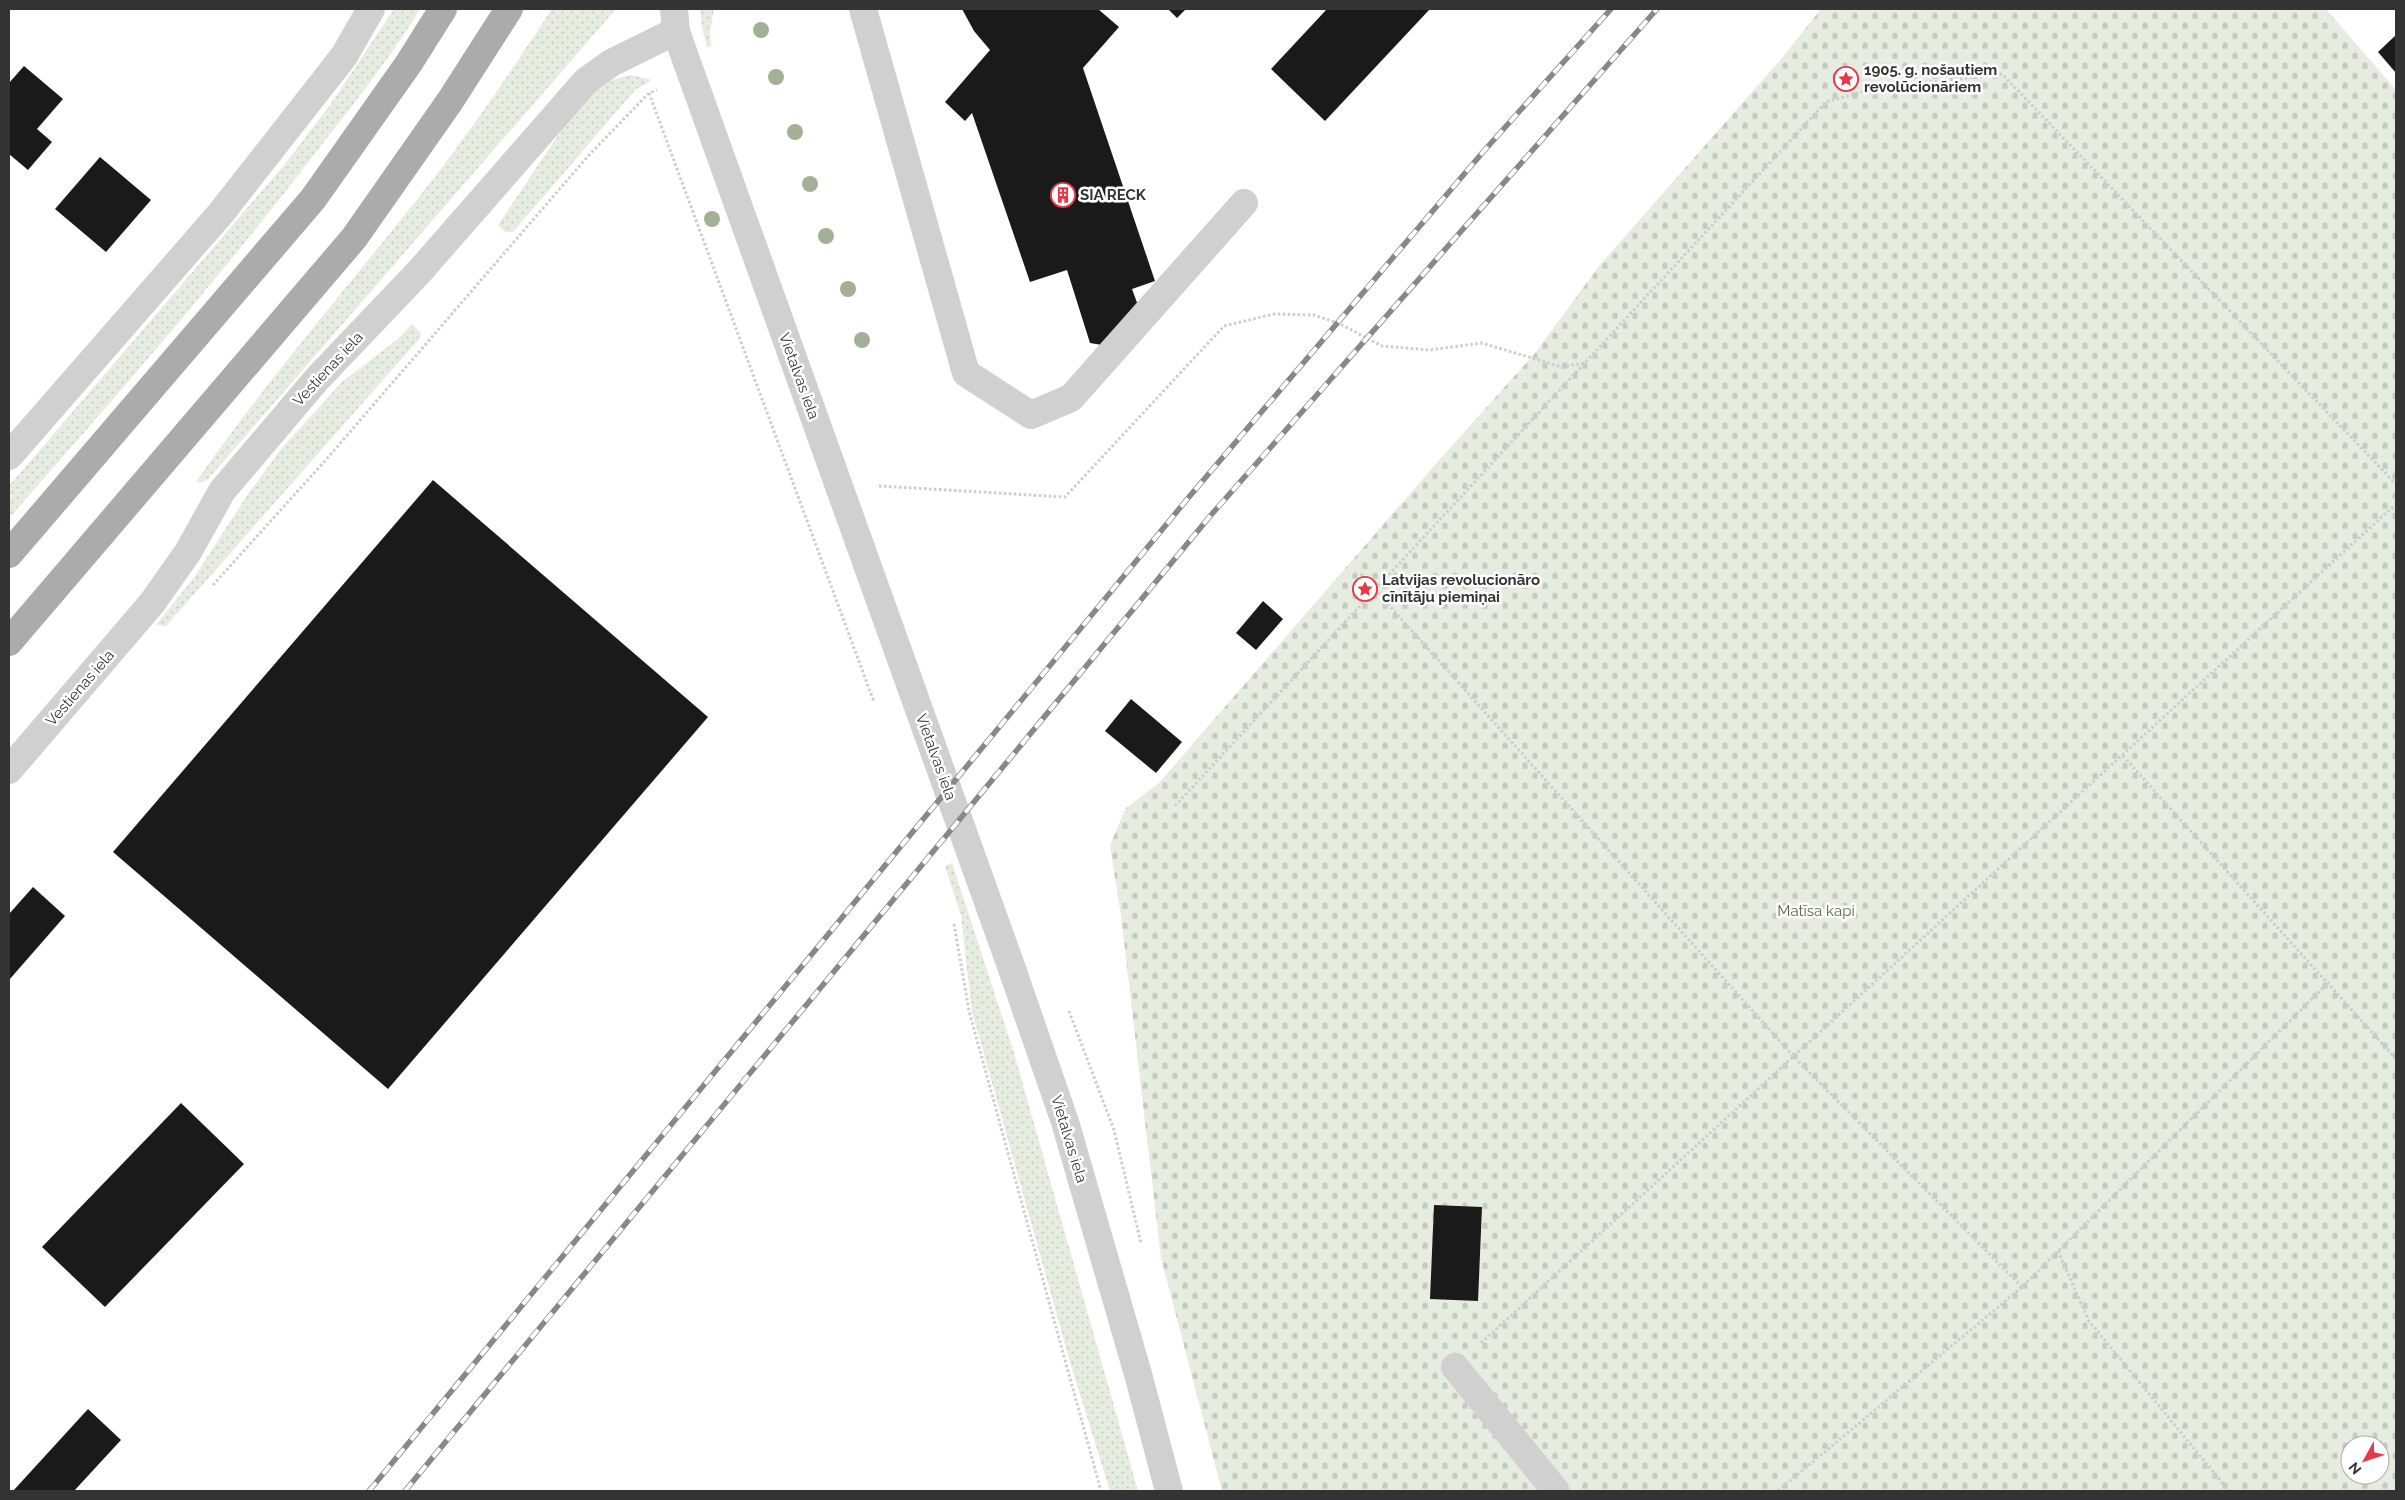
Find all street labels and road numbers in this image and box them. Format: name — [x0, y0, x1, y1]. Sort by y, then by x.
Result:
street label: Vestienas iela — [289, 328, 367, 410]
street label: Vietalvas iela — [775, 330, 823, 422]
street label: Vestienas iela — [42, 646, 118, 730]
street label: Vietalvas iela — [912, 711, 960, 803]
street label: Vietalvas iela — [1047, 1093, 1091, 1185]

